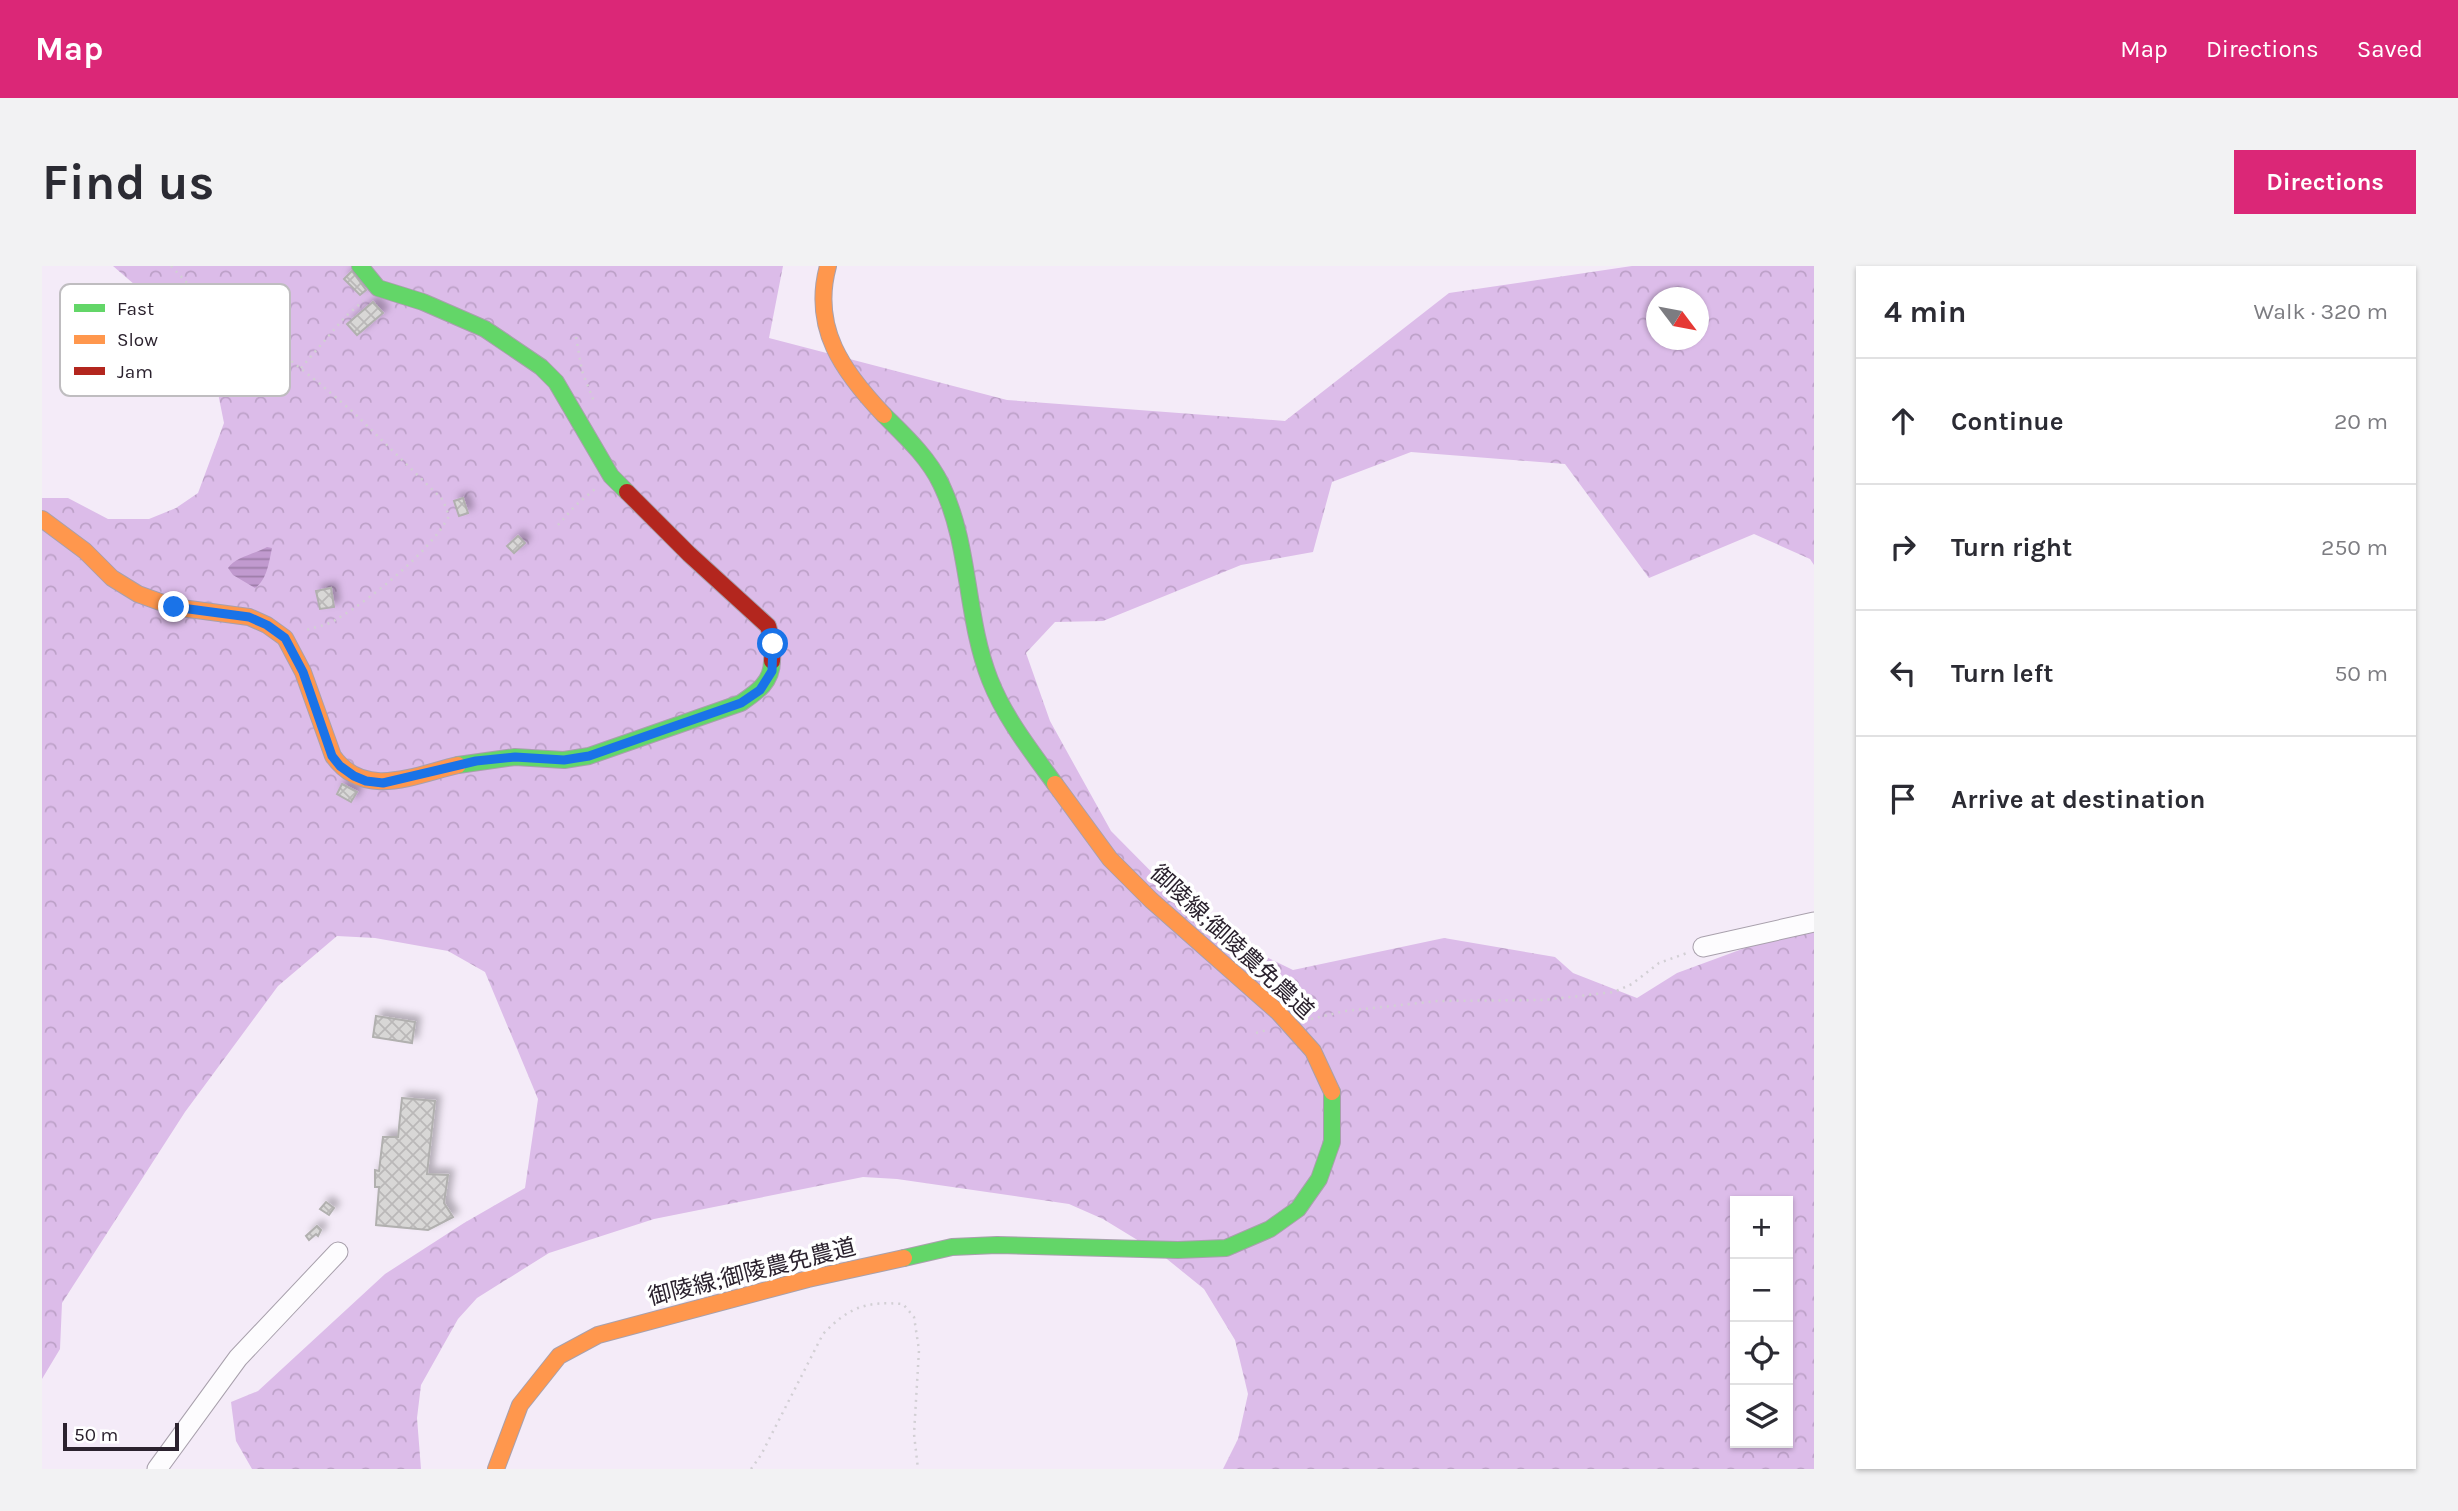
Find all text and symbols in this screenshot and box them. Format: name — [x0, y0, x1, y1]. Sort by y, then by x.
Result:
text: Map — [35, 30, 103, 68]
text: Map — [2120, 35, 2168, 63]
text: Directions — [2206, 35, 2319, 63]
text: Saved — [2357, 35, 2423, 63]
button: Directions — [2234, 150, 2416, 214]
text: Find us — [42, 154, 214, 211]
legend — [60, 284, 290, 396]
north arrow — [1646, 287, 1709, 350]
text: 4 min — [1884, 294, 1966, 330]
text: Fast — [117, 298, 154, 320]
text: Walk · 320 m — [2254, 298, 2388, 325]
text: Slow — [117, 329, 158, 351]
text: Jam — [117, 361, 153, 383]
icon: ahead — [1884, 402, 1922, 440]
text: Continue — [1951, 406, 2063, 437]
text: 20 m — [2334, 408, 2388, 435]
icon: right — [1884, 528, 1922, 566]
text: Turn right — [1951, 532, 2072, 563]
text: 250 m — [2321, 534, 2388, 561]
route end — [158, 591, 189, 622]
route start — [757, 628, 788, 659]
icon: left — [1884, 654, 1922, 692]
text: Turn left — [1951, 658, 2053, 689]
text: 50 m — [2334, 660, 2388, 687]
icon: arrive — [1884, 780, 1922, 818]
text: Arrive at destination — [1951, 784, 2205, 815]
street label: 御陵線;御陵農免農道 — [1145, 859, 1319, 1025]
map controls — [1730, 1196, 1793, 1448]
button: + — [1730, 1196, 1793, 1259]
street label: 御陵線;御陵農免農道 — [645, 1233, 859, 1311]
button: − — [1730, 1259, 1793, 1322]
button: locate — [1730, 1322, 1793, 1385]
button: layers — [1730, 1385, 1793, 1448]
scale bar — [63, 1420, 178, 1452]
text: 50 m — [74, 1424, 118, 1446]

